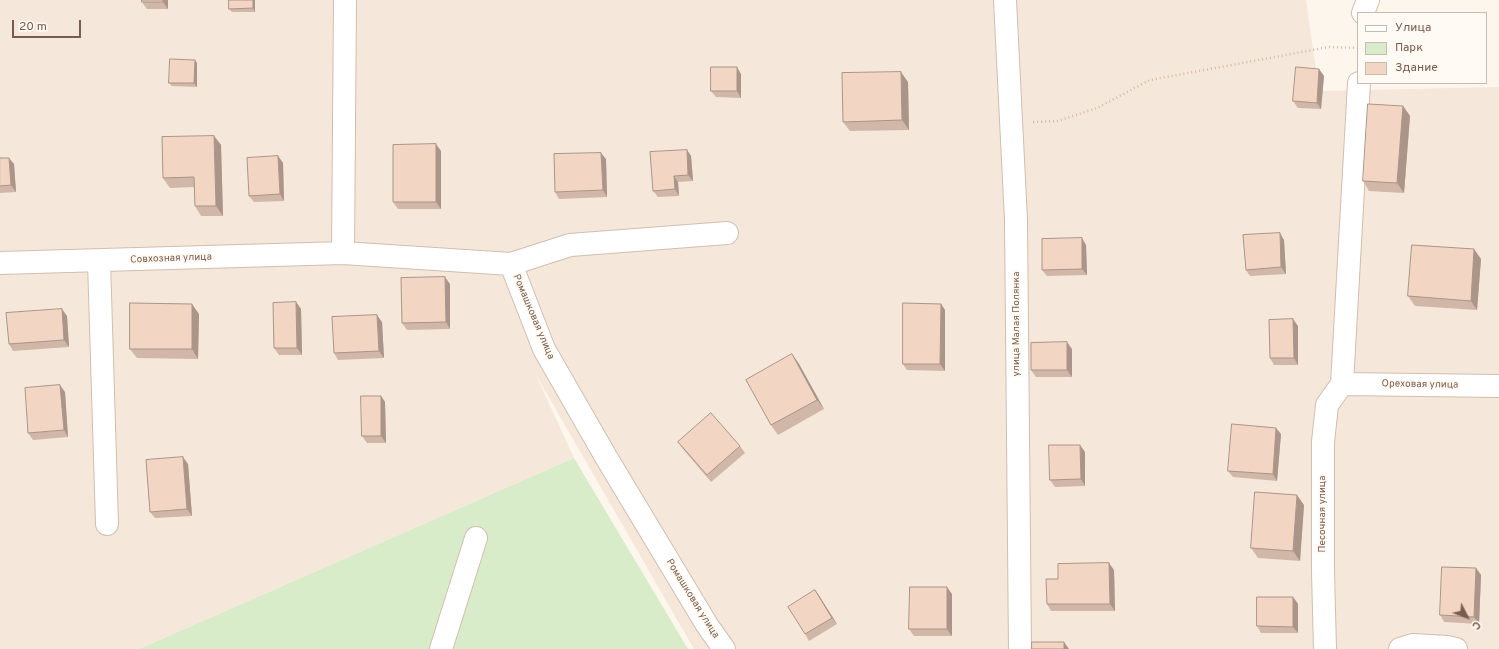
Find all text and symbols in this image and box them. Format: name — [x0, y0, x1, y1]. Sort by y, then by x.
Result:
scale bar — [14, 12, 83, 38]
legend — [1357, 12, 1487, 84]
text: 20 m — [19, 19, 47, 35]
text: Улица — [1395, 20, 1431, 36]
text: Парк — [1395, 40, 1423, 56]
text: Здание — [1395, 60, 1438, 76]
street label: Совхозная улица — [130, 252, 212, 266]
street label: улица Малая Полянка — [1011, 272, 1023, 376]
street label: Ромашковая улица — [510, 273, 556, 361]
street label: Ореховая улица — [1382, 378, 1458, 392]
street label: Песочная улица — [1317, 476, 1329, 552]
street label: Ромашковая улица — [663, 557, 721, 641]
north arrow — [1447, 597, 1487, 637]
text: С — [1468, 618, 1483, 632]

